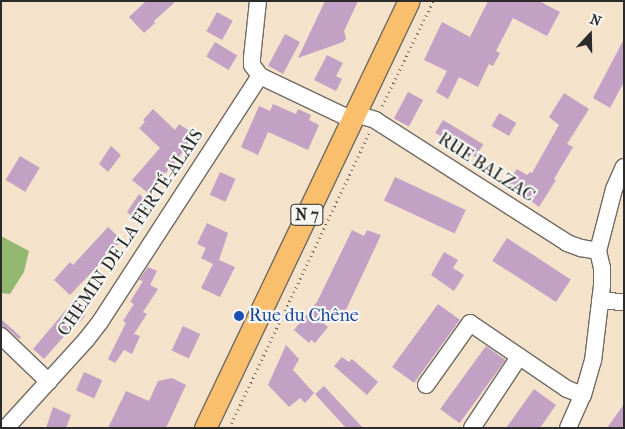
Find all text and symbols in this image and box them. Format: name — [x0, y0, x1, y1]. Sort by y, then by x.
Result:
north arrow — [565, 10, 615, 60]
text: N — [588, 11, 604, 30]
street label: CHEMIN DE LA FERTÉ-ALAIS — [54, 125, 208, 341]
street label: RUE BALZAC — [434, 129, 538, 207]
road number: N 7 — [290, 202, 324, 228]
place label: Rue du Chêne — [249, 305, 359, 327]
marker: Rue du Chêne — [233, 310, 245, 322]

